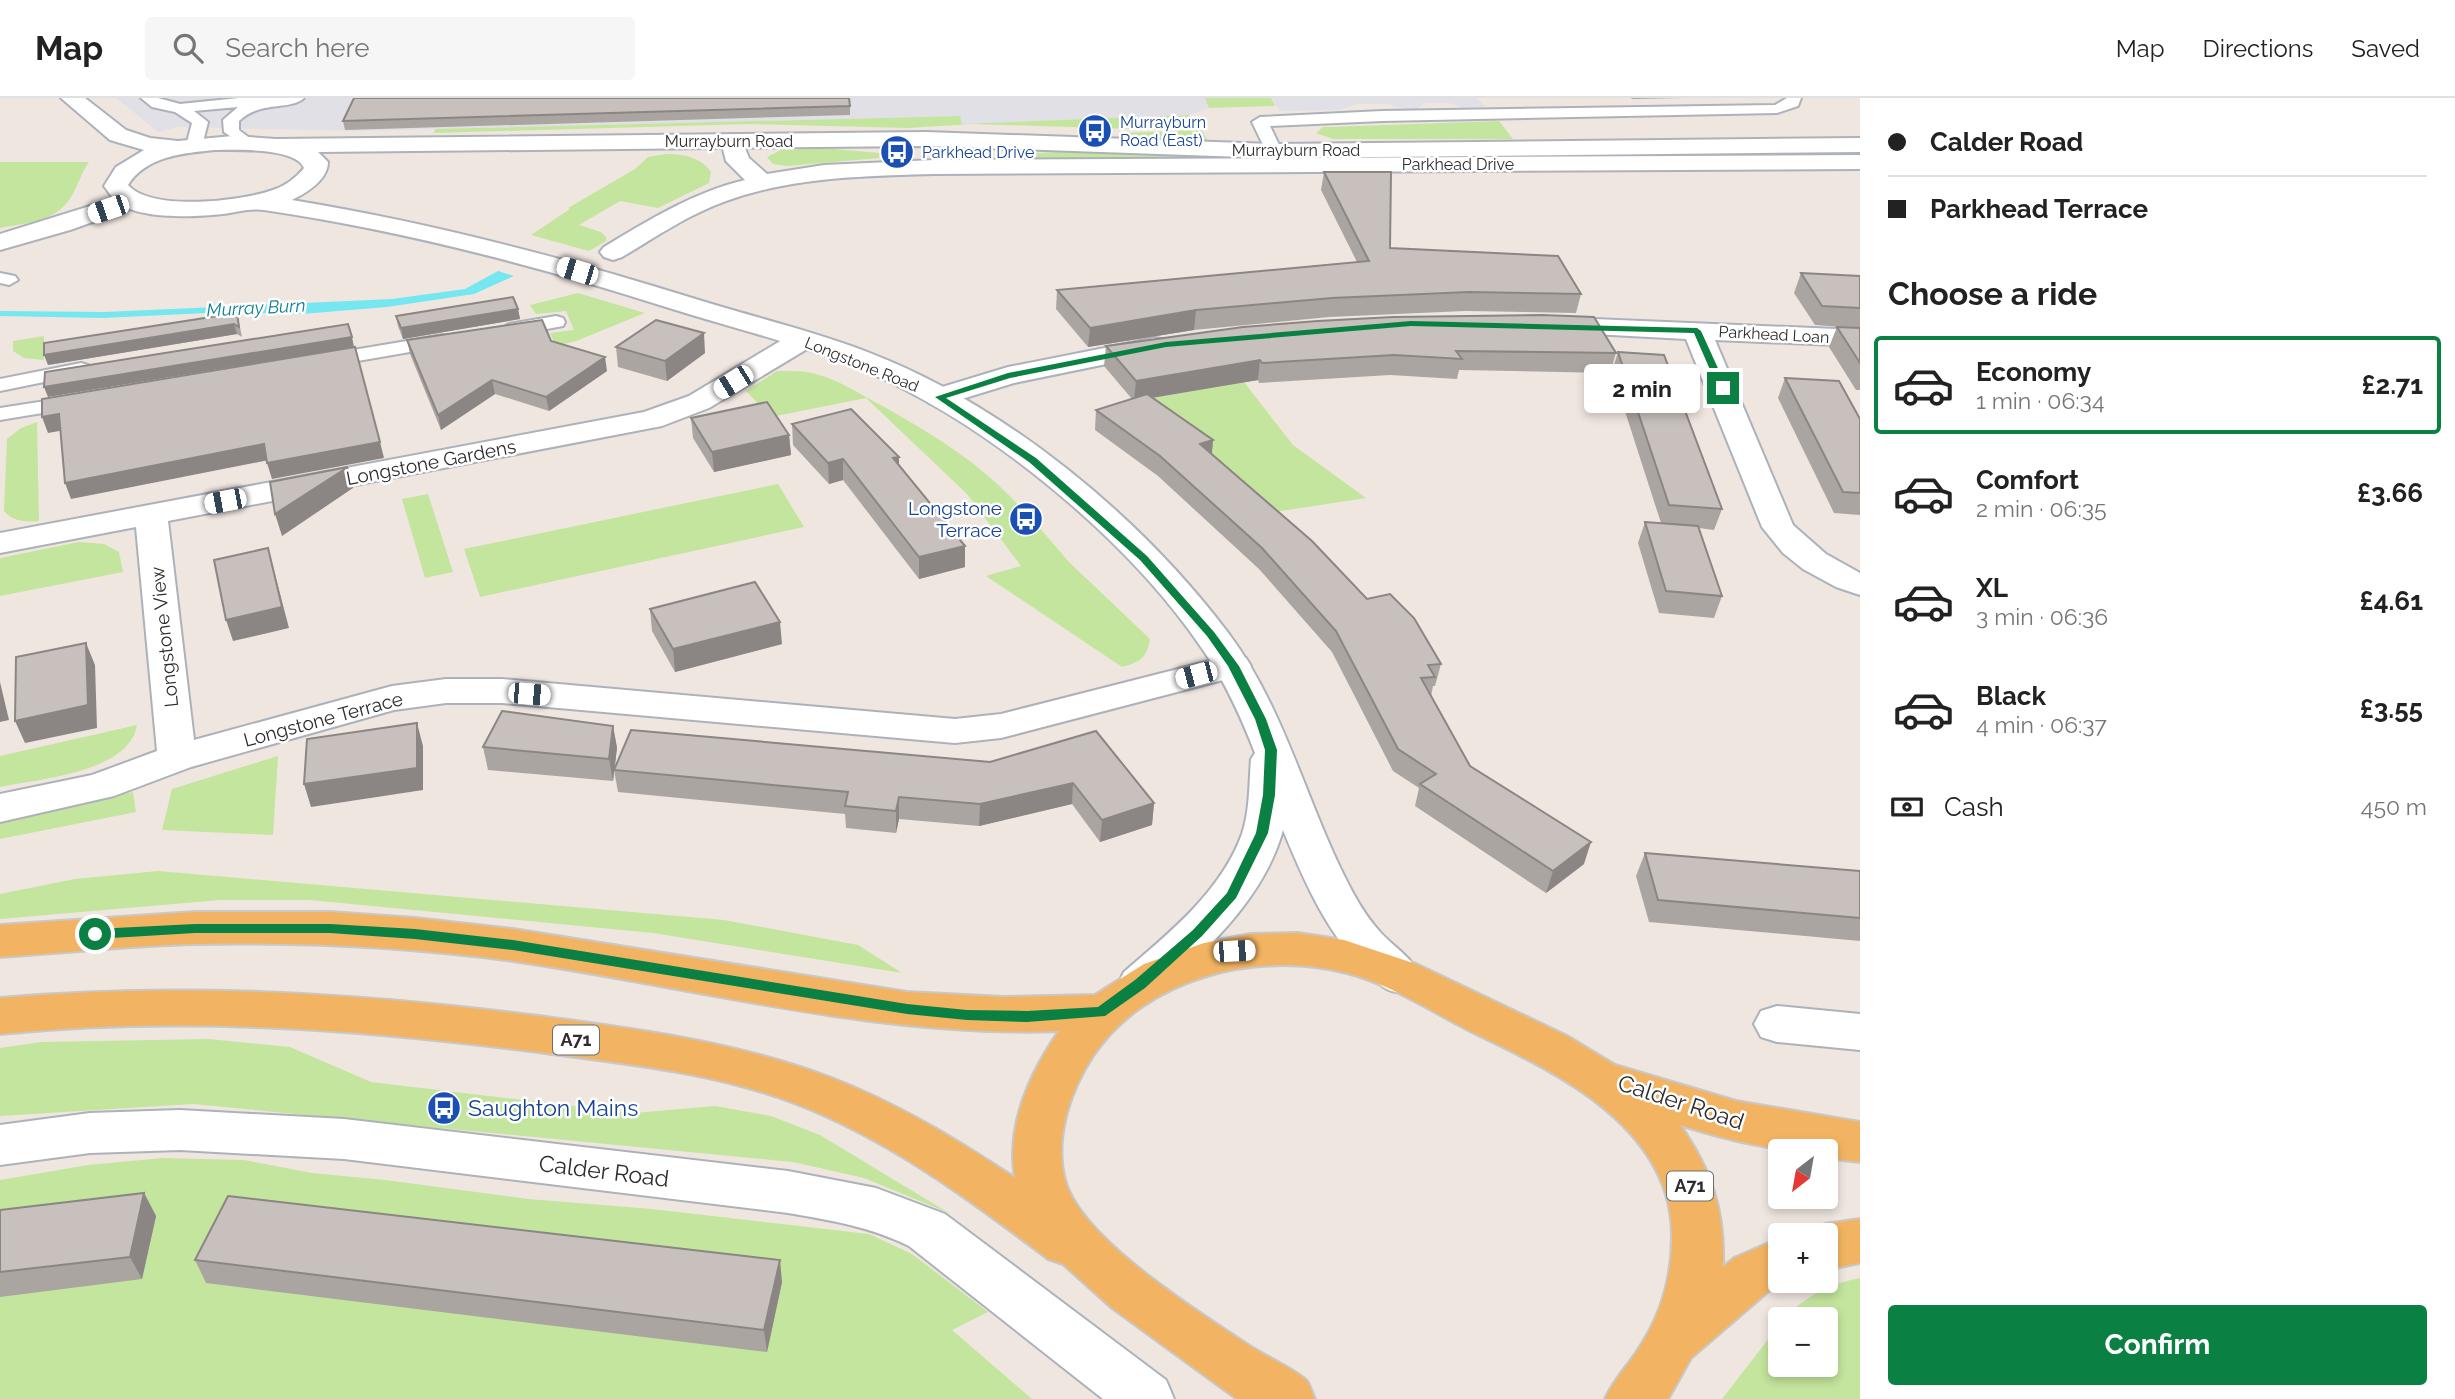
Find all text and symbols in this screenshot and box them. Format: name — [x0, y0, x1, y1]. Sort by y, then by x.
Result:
search box — [145, 17, 635, 80]
text: Map — [35, 29, 103, 68]
icon: search — [169, 29, 207, 67]
text: Search here — [225, 33, 370, 63]
text: Map — [2116, 34, 2165, 63]
text: Directions — [2203, 34, 2313, 63]
text: Saved — [2351, 34, 2420, 63]
bus stop icon: Murrayburn Road (East) — [1076, 112, 1114, 150]
place label: Murrayburn Road (East) — [1120, 113, 1206, 150]
text: Calder Road — [1930, 127, 2083, 157]
street label: Murrayburn Road — [665, 132, 793, 151]
bus stop icon: Parkhead Drive — [878, 133, 916, 171]
street label: Murrayburn Road — [1232, 141, 1360, 160]
place label: Parkhead Drive — [922, 143, 1034, 162]
street label: Parkhead Drive — [1402, 155, 1514, 174]
car — [85, 192, 132, 226]
text: Parkhead Terrace — [1930, 194, 2148, 224]
car — [554, 255, 601, 287]
text: Choose a ride — [1888, 275, 2097, 312]
water label: Murray Burn — [206, 294, 306, 321]
street label: Parkhead Loan — [1718, 322, 1830, 347]
street label: Longstone Road — [802, 333, 922, 396]
icon: car — [1892, 354, 1955, 417]
text: Economy — [1976, 357, 2091, 387]
car — [710, 362, 757, 402]
callout: 2 min — [1583, 364, 1698, 412]
text: £2.71 — [2361, 370, 2423, 400]
route end — [1707, 372, 1739, 404]
text: 2 min — [1612, 375, 1672, 402]
text: 1 min · 06:34 — [1976, 387, 2104, 414]
street label: Longstone Gardens — [344, 435, 518, 489]
icon: car — [1892, 462, 1955, 525]
text: Comfort — [1976, 465, 2079, 495]
text: £3.66 — [2357, 478, 2423, 508]
car — [203, 487, 248, 515]
text: 2 min · 06:35 — [1976, 495, 2107, 522]
place label: Longstone Terrace — [908, 497, 1002, 541]
bus stop icon: Longstone Terrace — [1007, 500, 1045, 538]
street label: Longstone View — [146, 565, 182, 709]
icon: car — [1892, 570, 1955, 633]
text: XL — [1976, 573, 2008, 603]
text: £4.61 — [2360, 586, 2423, 616]
text: 3 min · 06:36 — [1976, 603, 2108, 630]
car — [1173, 659, 1220, 691]
icon: car — [1892, 678, 1955, 741]
text: Black — [1976, 681, 2046, 711]
car — [508, 682, 551, 706]
street label: Longstone Terrace — [241, 687, 405, 751]
text: £3.55 — [2360, 694, 2423, 724]
text: 4 min · 06:37 — [1976, 711, 2107, 738]
icon: cash — [1888, 788, 1926, 826]
text: Cash — [1944, 792, 2004, 822]
text: 450 m — [2361, 793, 2427, 820]
route start — [79, 918, 111, 950]
car — [1213, 939, 1256, 963]
road number: A71 — [553, 1026, 599, 1055]
street label: Calder Road — [1615, 1068, 1748, 1135]
bus stop icon: Saughton Mains — [425, 1089, 463, 1127]
place label: Saughton Mains — [468, 1094, 638, 1121]
north arrow — [1768, 1139, 1838, 1209]
map controls — [1768, 1139, 1838, 1377]
street label: Calder Road — [537, 1149, 671, 1192]
road number: A71 — [1667, 1171, 1713, 1200]
button: + — [1768, 1223, 1838, 1293]
button: Confirm — [1888, 1305, 2427, 1385]
button: − — [1768, 1307, 1838, 1377]

